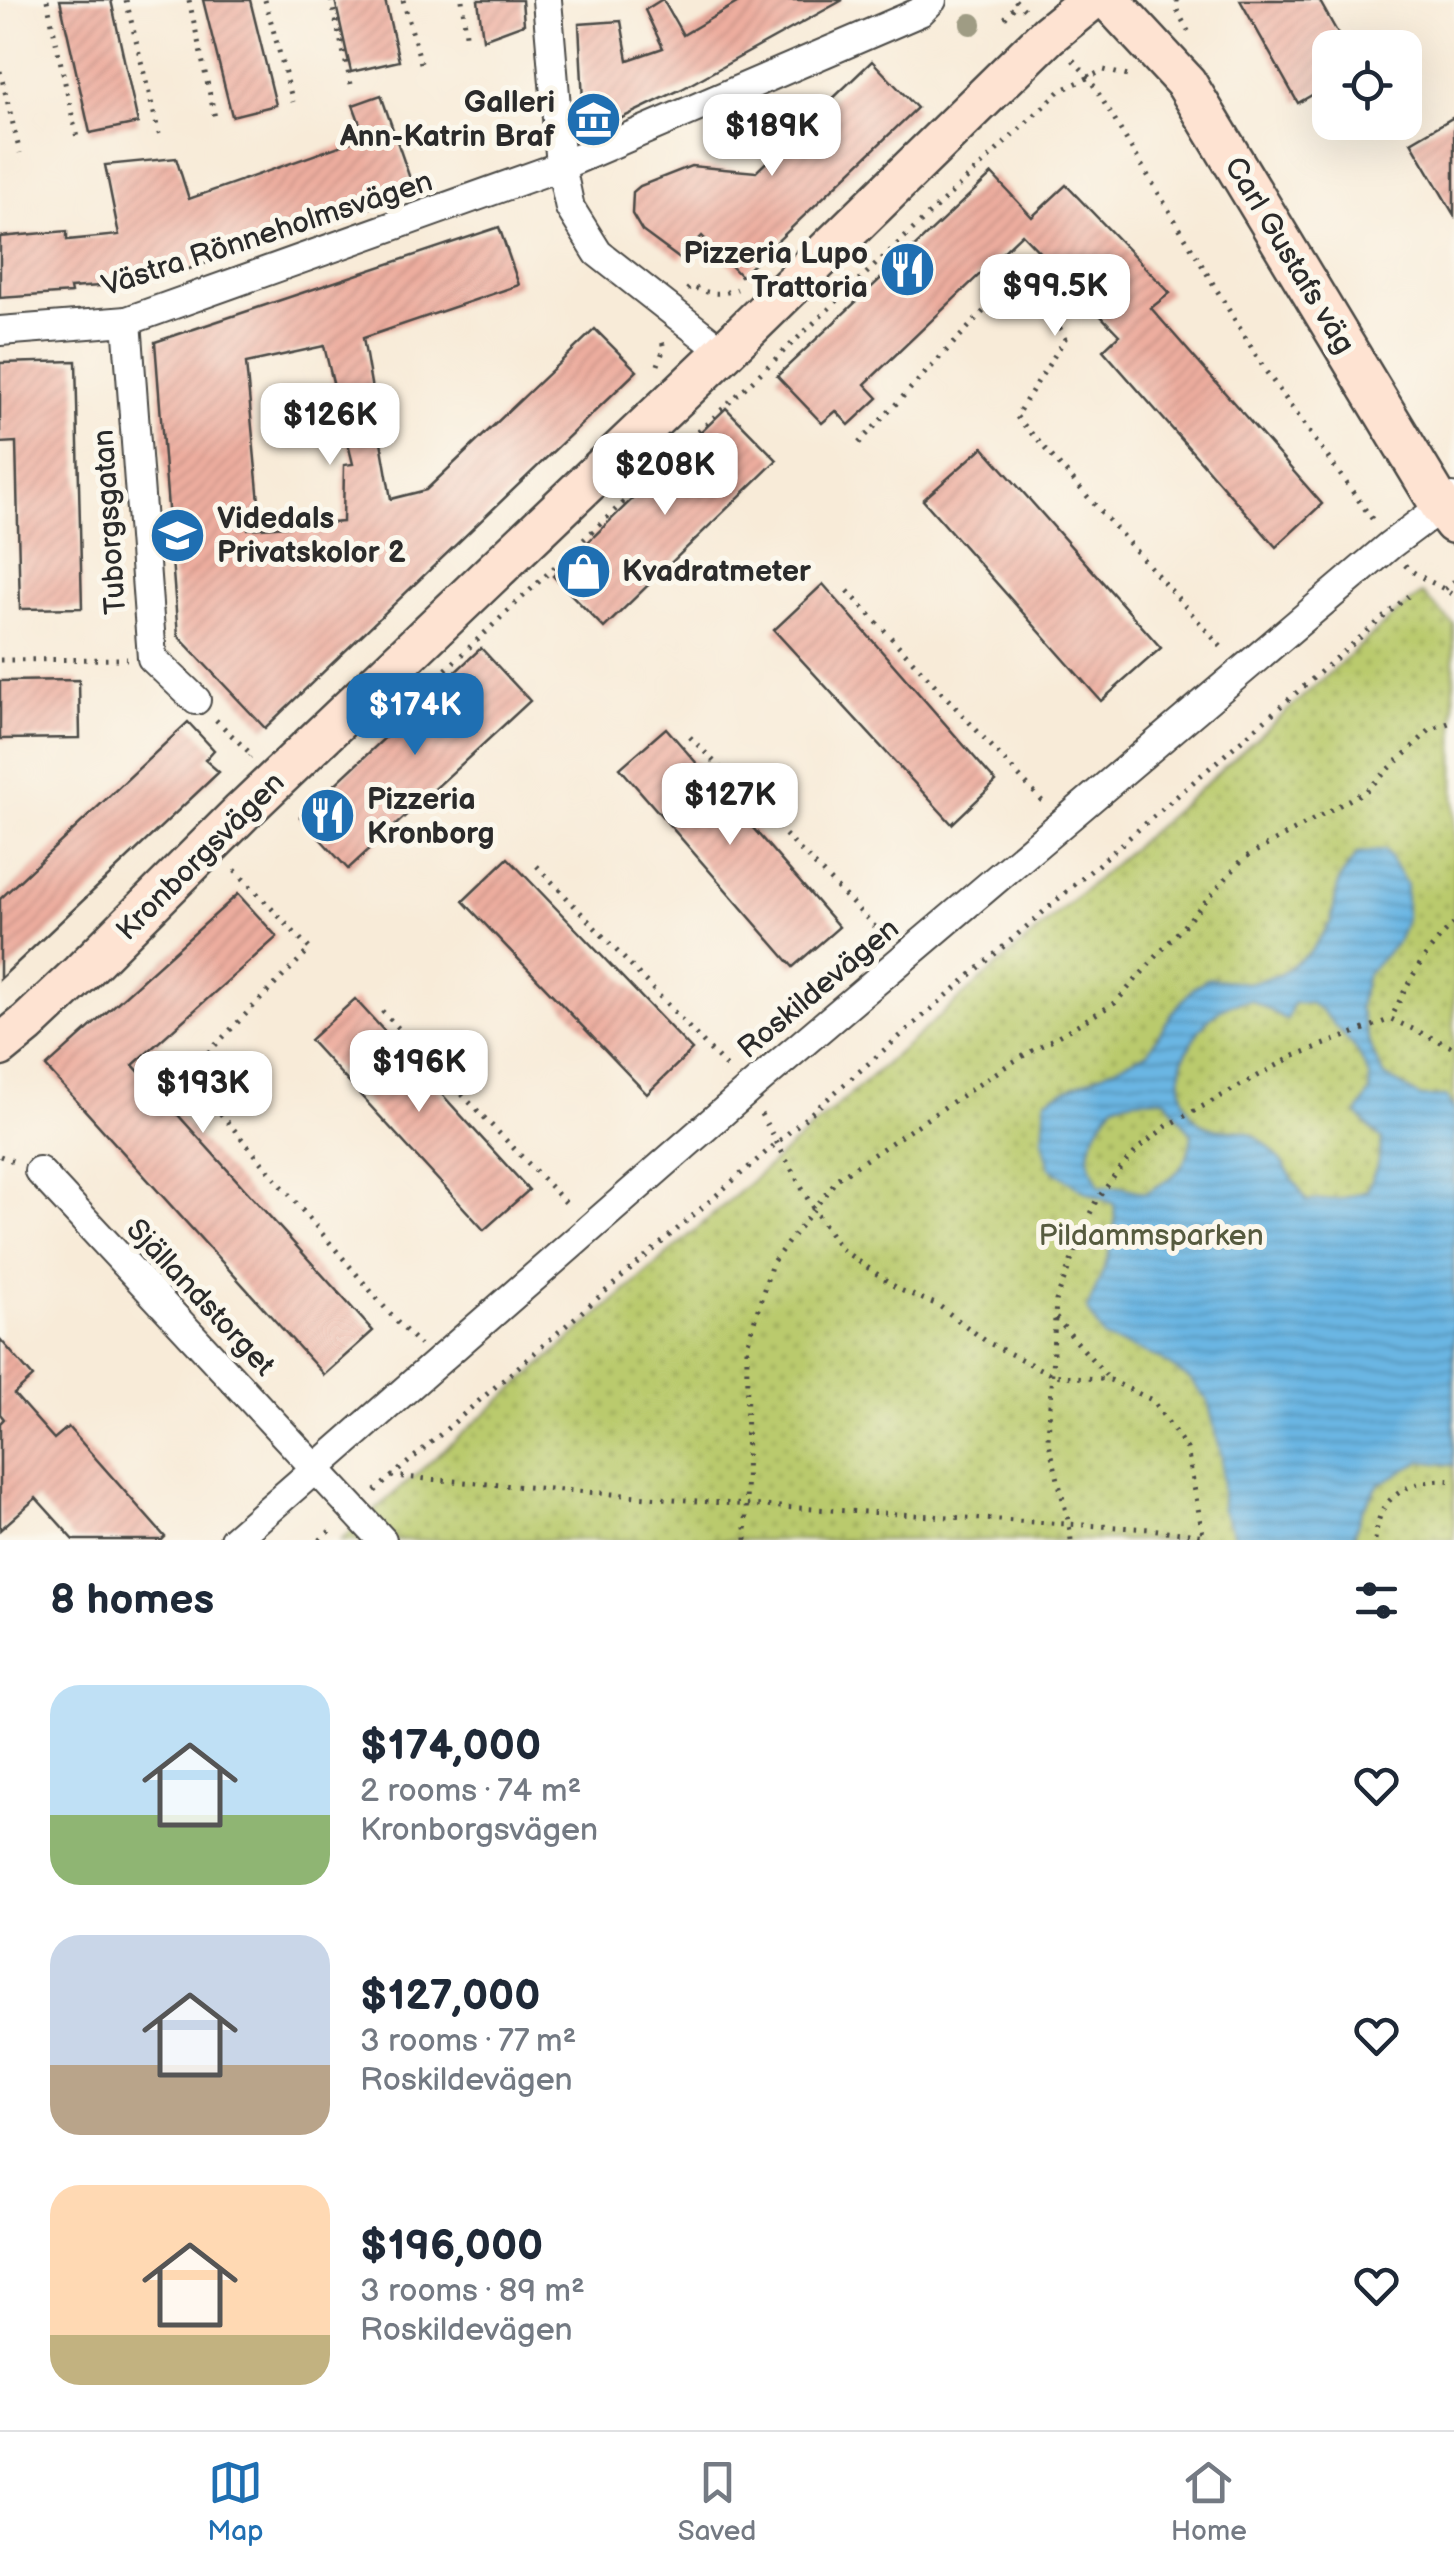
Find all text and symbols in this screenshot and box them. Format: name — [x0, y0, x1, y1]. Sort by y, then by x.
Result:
map controls — [1312, 30, 1422, 140]
button: locate — [1312, 30, 1422, 140]
place label: Galleri Ann-Katrin Braf — [339, 85, 556, 155]
museum icon: Galleri Ann-Katrin Braf — [564, 89, 624, 149]
pin: $189K — [702, 94, 842, 179]
text: $189K — [725, 107, 819, 146]
street label: Carl Gustafs väg — [1216, 151, 1362, 360]
street label: Västra Rönneholmsvägen — [97, 163, 437, 304]
place label: Pizzeria Lupo Trattoria — [683, 236, 868, 306]
restaurant icon: Pizzeria Lupo Trattoria — [877, 240, 937, 300]
pin: $99.5K — [974, 254, 1136, 339]
text: $99.5K — [1002, 267, 1108, 306]
pin: $126K — [260, 383, 400, 468]
text: $126K — [283, 396, 377, 435]
street label: Tuborgsgatan — [86, 428, 134, 616]
pin: $208K — [595, 433, 735, 518]
text: $208K — [615, 446, 715, 485]
place label: Videdals Privatskolor 2 — [217, 501, 406, 571]
school or university icon: Videdals Privatskolor 2 — [148, 505, 208, 565]
shop icon: Kvadratmeter — [553, 541, 613, 601]
place label: Kvadratmeter — [622, 554, 812, 590]
pin: $174K — [345, 673, 485, 758]
text: $174K — [369, 686, 461, 725]
pin: $127K — [660, 763, 800, 848]
street label: Kronborgsvägen — [109, 765, 292, 948]
text: $127K — [684, 776, 776, 815]
place label: Pizzeria Kronborg — [367, 782, 495, 852]
restaurant icon: Pizzeria Kronborg — [298, 786, 358, 846]
street label: Roskildevägen — [731, 911, 907, 1067]
pin: $196K — [349, 1030, 489, 1115]
text: $196K — [372, 1043, 466, 1082]
pin: $193K — [133, 1051, 273, 1136]
text: $193K — [156, 1064, 250, 1103]
street label: Själlandstorget — [118, 1212, 282, 1384]
park label: Pildammsparken — [1038, 1218, 1264, 1254]
icon: filters — [1349, 1573, 1404, 1628]
text: 8 homes — [50, 1575, 214, 1626]
text: $174,000 — [360, 1721, 541, 1772]
icon: home — [130, 1725, 250, 1845]
icon: heart — [1349, 1758, 1404, 1813]
text: 2 rooms · 74 m² — [360, 1772, 581, 1811]
text: Kronborgsvägen — [360, 1811, 598, 1850]
text: $127,000 — [360, 1971, 540, 2022]
icon: home — [130, 1975, 250, 2095]
icon: heart — [1349, 2008, 1404, 2063]
text: 3 rooms · 77 m² — [360, 2022, 576, 2061]
text: Roskildevägen — [360, 2061, 573, 2100]
text: $196,000 — [360, 2221, 543, 2272]
icon: home — [130, 2225, 250, 2345]
icon: heart — [1349, 2258, 1404, 2313]
text: 3 rooms · 89 m² — [360, 2272, 585, 2311]
text: Roskildevägen — [360, 2311, 573, 2350]
tab: Map — [207, 2455, 263, 2548]
tab: Saved — [678, 2455, 756, 2548]
tab: Home — [1171, 2455, 1247, 2548]

